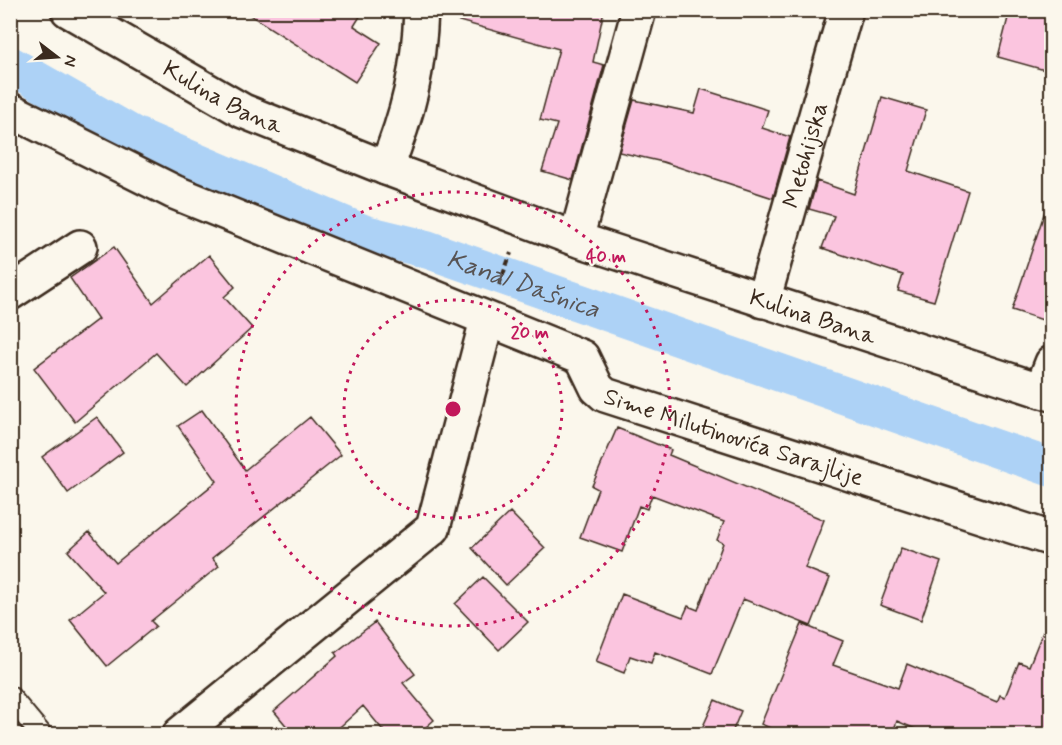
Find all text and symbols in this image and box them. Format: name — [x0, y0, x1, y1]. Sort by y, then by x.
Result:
north arrow — [27, 27, 87, 87]
text: N — [58, 53, 82, 69]
street label: Kulina Bana — [157, 54, 287, 142]
street label: Metohijska — [776, 99, 836, 212]
water label: Kanal Dašnica — [442, 243, 604, 328]
text: 40 m — [586, 245, 626, 269]
street label: Kulina Bana — [745, 282, 880, 353]
text: 20 m — [511, 321, 549, 345]
street label: Sime Milutinovića Sarajlije — [600, 382, 867, 494]
centre of rings — [443, 399, 463, 419]

